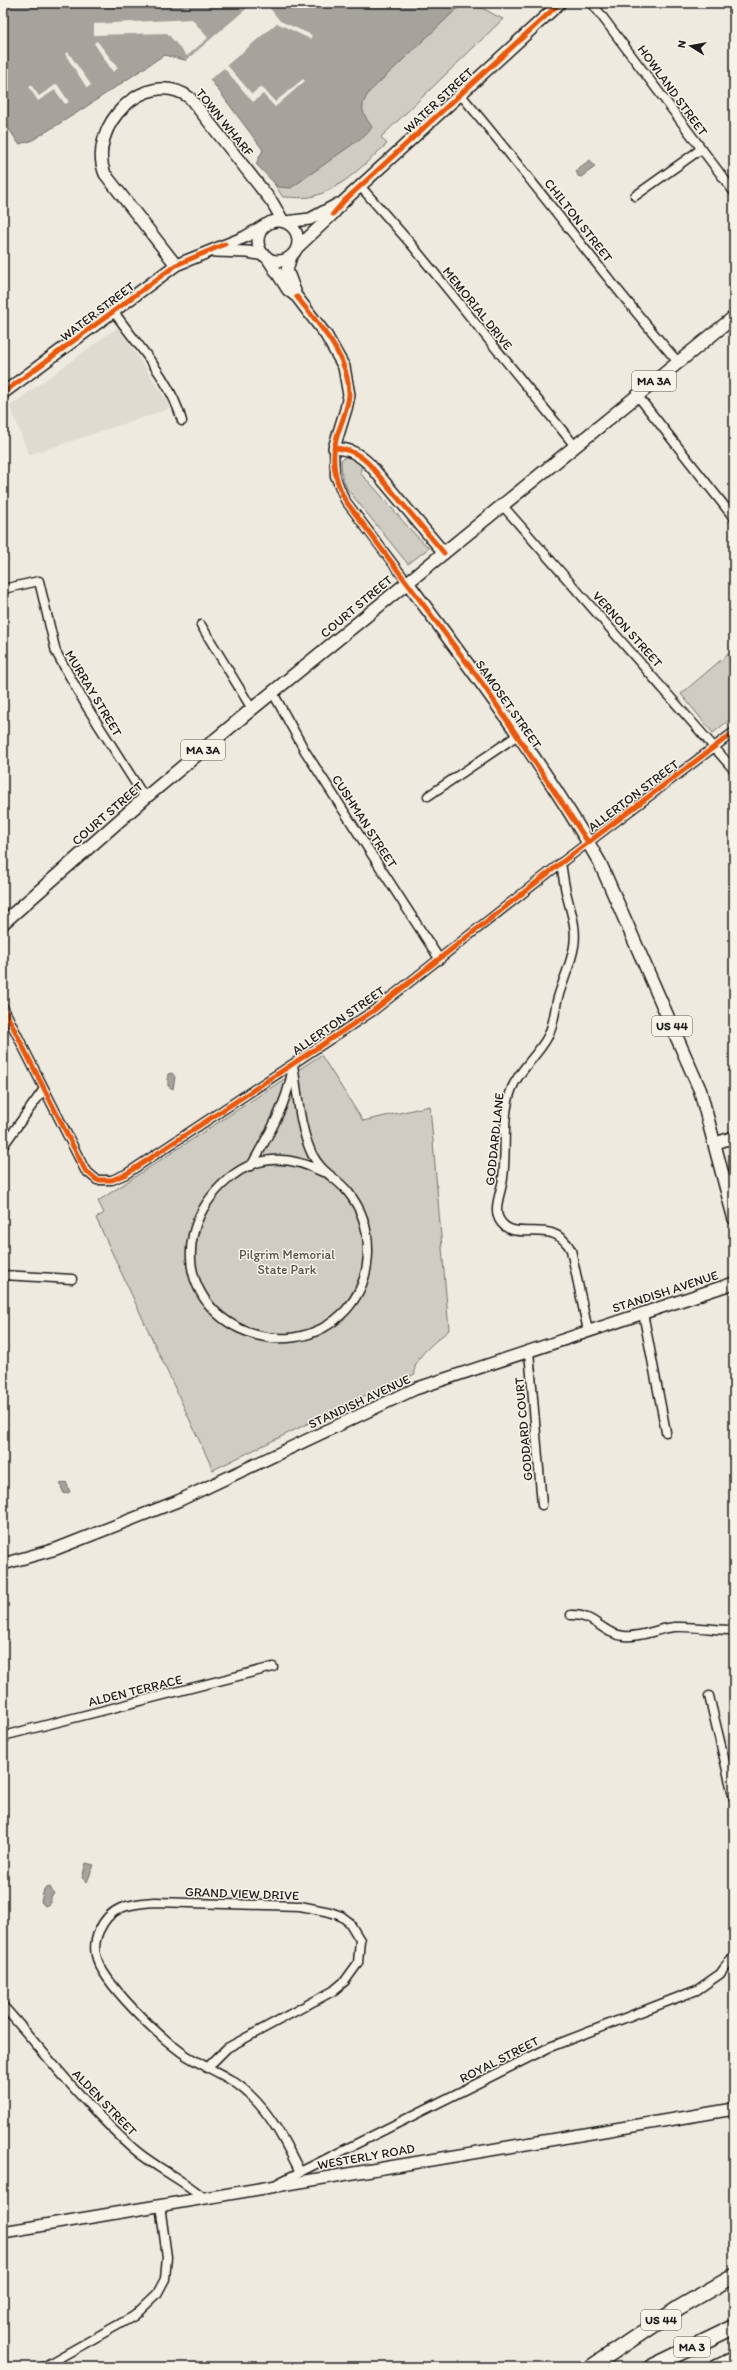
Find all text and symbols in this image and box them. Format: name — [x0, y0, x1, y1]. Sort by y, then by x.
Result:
north arrow — [671, 26, 711, 66]
street label: HOWLAND STREET — [635, 41, 711, 139]
street label: WATER STREET — [401, 64, 477, 136]
street label: TOWN WHARF — [193, 86, 257, 159]
street label: CHILTON STREET — [541, 176, 616, 265]
street label: MEMORIAL DRIVE — [440, 264, 516, 353]
street label: WATER STREET — [57, 278, 138, 344]
road number: MA 3A — [632, 371, 676, 391]
street label: COURT STREET — [317, 572, 396, 641]
street label: VERNON STREET — [590, 588, 666, 671]
street label: MURRAY STREET — [62, 648, 126, 740]
street label: SAMOSET STREET — [472, 657, 545, 752]
road number: MA 3A — [181, 740, 225, 760]
street label: ALLERTON STREET — [585, 756, 682, 834]
street label: CUSHMAN STREET — [329, 772, 401, 871]
street label: COURT STREET — [69, 778, 146, 848]
street label: ALLERTON STREET — [289, 982, 388, 1058]
road number: US 44 — [652, 1016, 692, 1036]
street label: GODDARD LANE — [482, 1092, 507, 1186]
park label: Pilgrim Memorial State Park — [239, 1247, 335, 1277]
street label: STANDISH AVENUE — [610, 1267, 720, 1316]
street label: STANDISH AVENUE — [306, 1371, 413, 1432]
street label: GODDARD COURT — [511, 1376, 536, 1481]
street label: ALDEN TERRACE — [86, 1672, 184, 1709]
street label: GRAND VIEW DRIVE — [185, 1884, 299, 1903]
street label: ROYAL STREET — [457, 2033, 542, 2086]
street label: ALDEN STREET — [69, 2066, 141, 2139]
street label: WESTERLY ROAD — [316, 2141, 416, 2172]
road number: US 44 — [641, 2310, 681, 2330]
road number: MA 3 — [674, 2337, 710, 2357]

